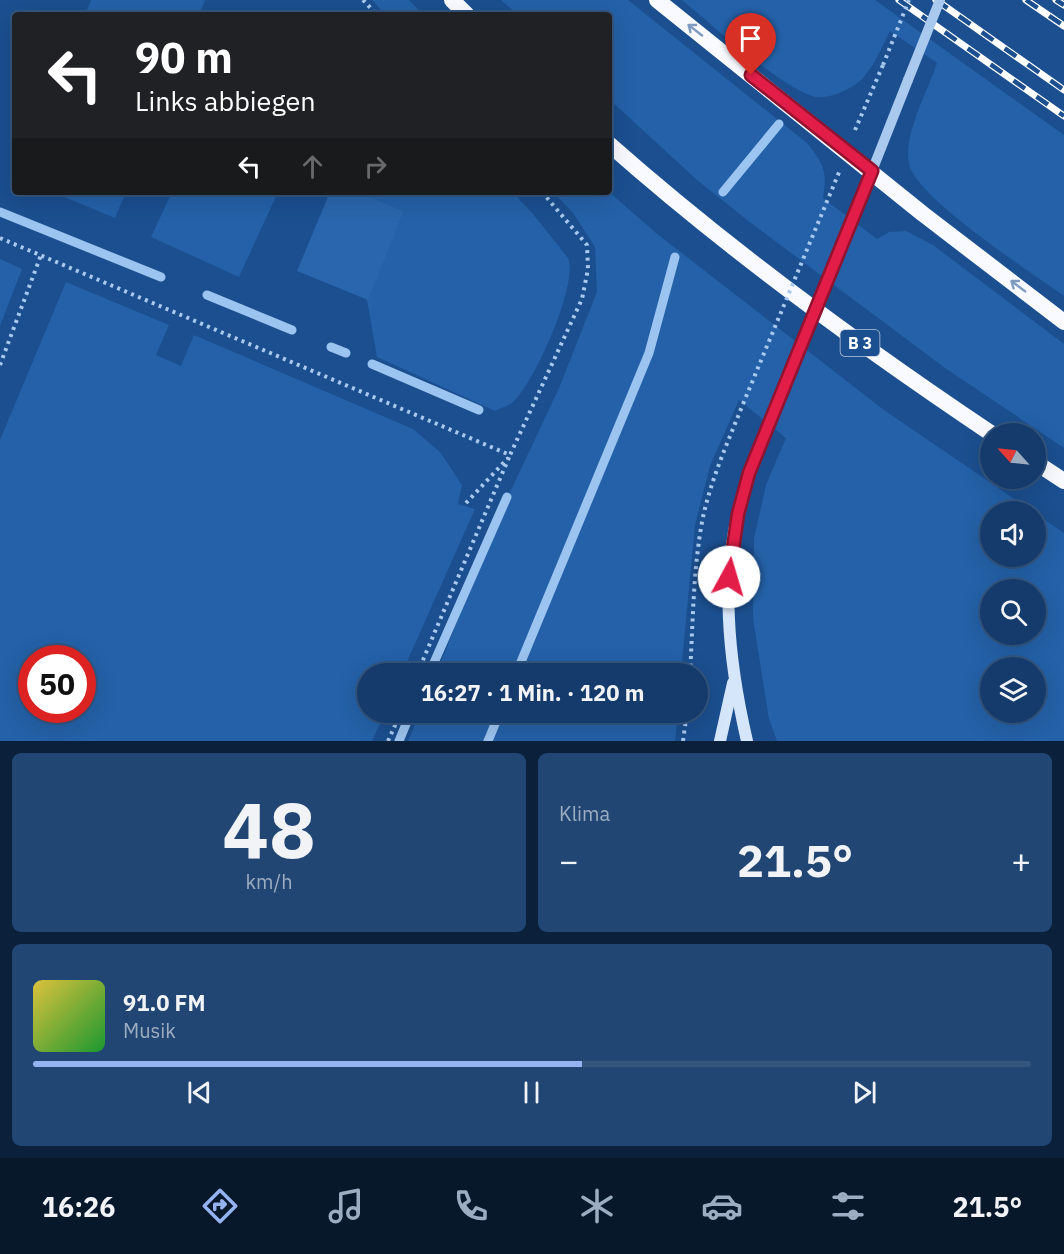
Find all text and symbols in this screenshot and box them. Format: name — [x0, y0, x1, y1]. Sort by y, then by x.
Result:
pin — [725, 13, 776, 75]
icon: arrive — [734, 22, 767, 55]
one-way arrow — [687, 23, 703, 36]
text: 90 m — [135, 30, 233, 85]
icon: left — [36, 36, 114, 114]
text: Links abbiegen — [135, 83, 316, 118]
icon: left — [233, 150, 266, 183]
icon: ahead — [296, 150, 329, 183]
icon: right — [359, 150, 392, 183]
one-way arrow — [1010, 280, 1026, 293]
road number: B 3 — [840, 330, 880, 356]
north arrow — [980, 423, 1046, 489]
map controls — [980, 423, 1046, 723]
button: sound — [980, 501, 1046, 567]
position arrow — [697, 545, 761, 609]
button: search — [980, 579, 1046, 645]
speed limit sign: 50 — [18, 645, 96, 723]
button: layers — [980, 657, 1046, 723]
text: 16:27 · 1 Min. · 120 m — [421, 678, 644, 707]
text: 48 — [222, 778, 316, 879]
text: Klima — [559, 800, 610, 827]
text: 21.5° — [737, 831, 853, 889]
text: − — [559, 839, 579, 882]
text: + — [1011, 839, 1031, 882]
text: km/h — [245, 868, 293, 895]
text: 91.0 FM — [123, 988, 206, 1017]
text: Musik — [123, 1017, 176, 1044]
icon: previous — [183, 1076, 216, 1109]
icon: pause — [515, 1076, 548, 1109]
icon: next — [848, 1076, 881, 1109]
icon: directions — [199, 1185, 241, 1227]
icon: music — [325, 1185, 367, 1227]
icon: phone — [450, 1185, 492, 1227]
icon: climate — [576, 1185, 618, 1227]
icon: car — [701, 1185, 743, 1227]
icon: filters — [827, 1185, 869, 1227]
text: 16:26 — [42, 1189, 116, 1224]
text: 21.5° — [952, 1189, 1022, 1224]

